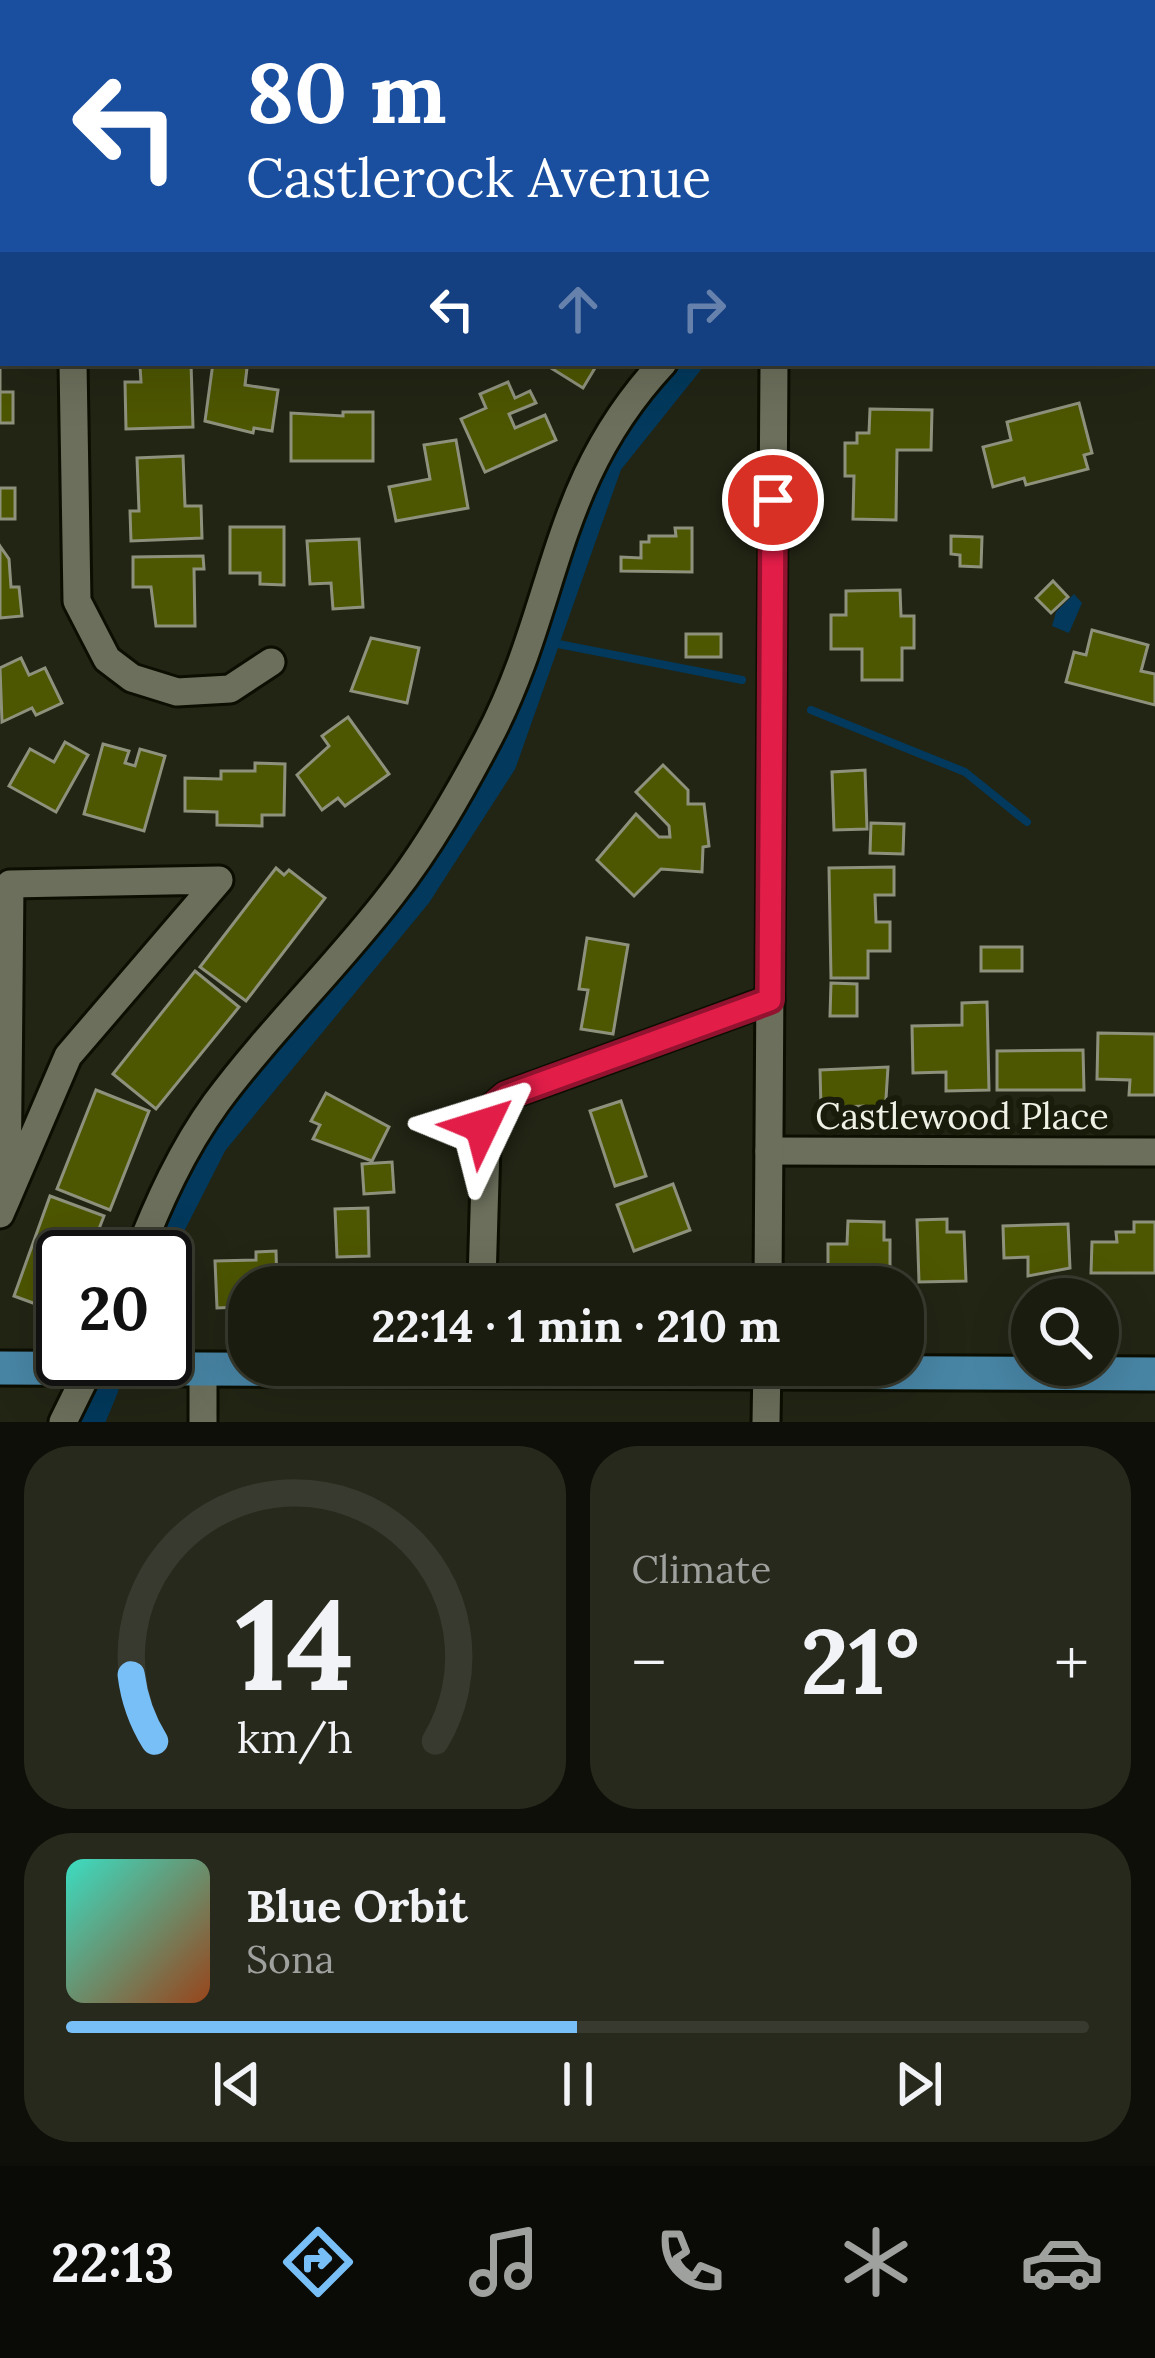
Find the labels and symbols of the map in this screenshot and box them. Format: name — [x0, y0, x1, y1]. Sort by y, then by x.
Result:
pin — [722, 449, 824, 551]
position arrow — [419, 1063, 545, 1189]
street label: Castlewood Place — [815, 1093, 1109, 1139]
speed limit sign: 20 — [36, 1230, 192, 1386]

